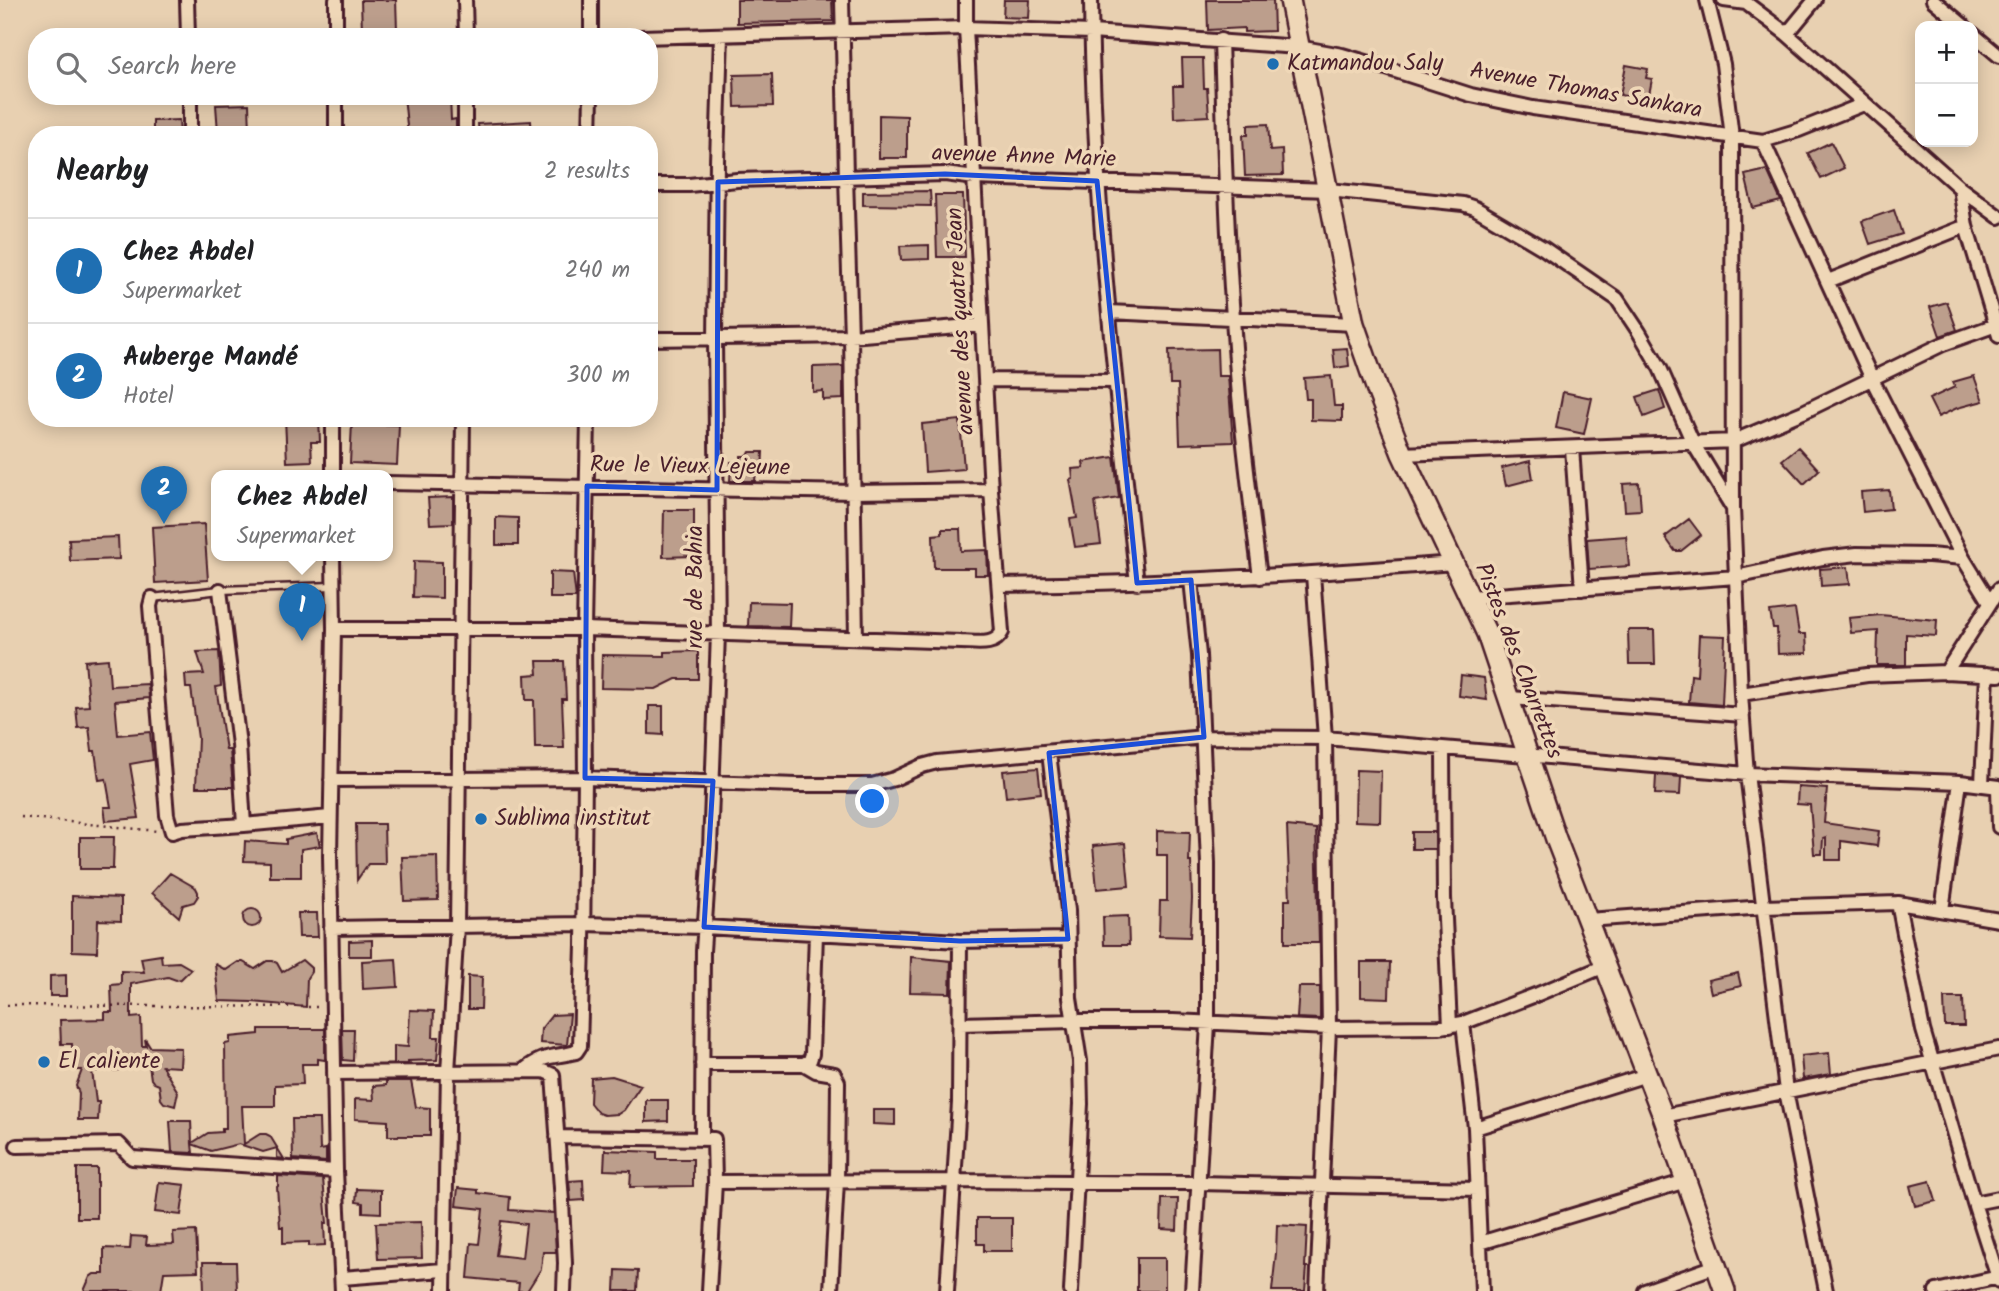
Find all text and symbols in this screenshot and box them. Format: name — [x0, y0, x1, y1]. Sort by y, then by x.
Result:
map controls — [1915, 21, 1978, 147]
button: + — [1915, 21, 1978, 84]
search box — [28, 28, 658, 105]
text: Search here — [108, 46, 236, 88]
place label: Katmandou Saly — [1287, 46, 1443, 82]
icon: search — [52, 48, 90, 86]
street label: Avenue Thomas Sankara — [1467, 53, 1705, 129]
marker: Katmandou Saly — [1265, 56, 1281, 72]
button: − — [1915, 84, 1978, 147]
street label: avenue Anne Marie — [931, 136, 1117, 178]
text: Nearby — [56, 148, 148, 196]
text: 2 results — [544, 154, 630, 190]
street label: avenue des quatre Jean — [937, 206, 985, 436]
text: Chez Abdel — [123, 232, 254, 274]
text: 1 — [76, 253, 82, 289]
text: 240 m — [565, 253, 630, 289]
text: Supermarket — [123, 274, 242, 310]
text: Auberge Mandé — [123, 337, 297, 379]
text: 2 — [72, 358, 86, 394]
text: 300 m — [566, 358, 630, 394]
text: Hotel — [123, 379, 174, 415]
street label: Rue le Vieux Lejeune — [590, 447, 790, 487]
pin: 2 — [141, 466, 187, 524]
popup — [211, 470, 393, 561]
text: Chez Abdel — [237, 477, 367, 519]
text: Supermarket — [237, 519, 356, 555]
street label: rue de Bahia — [678, 525, 714, 649]
street label: Pistes des Charrettes — [1464, 558, 1572, 764]
pin: 1 — [279, 583, 325, 641]
your location — [855, 784, 889, 818]
place label: Sublima institut — [495, 801, 652, 837]
marker: Sublima institut — [473, 811, 489, 827]
place label: El caliente — [58, 1044, 160, 1080]
marker: El caliente — [36, 1054, 52, 1070]

